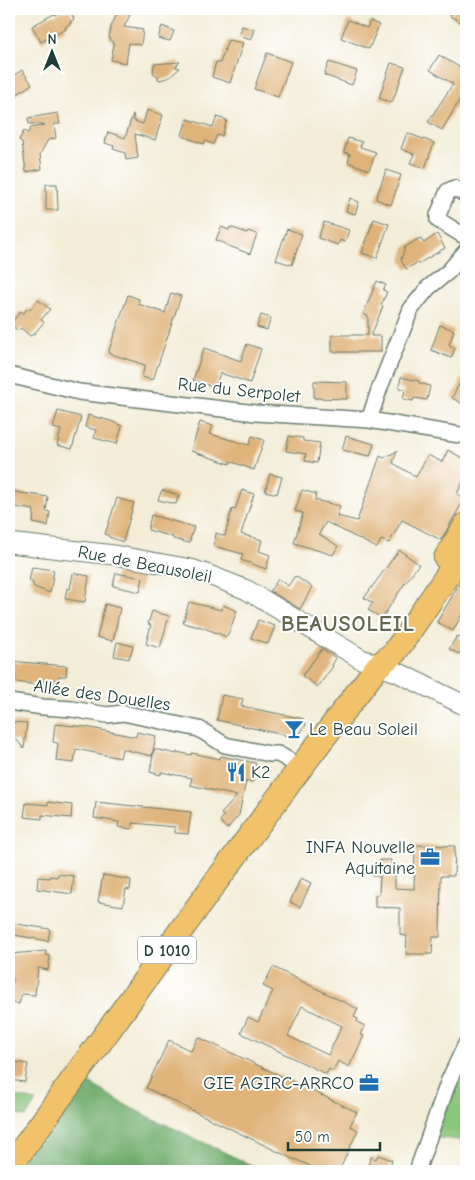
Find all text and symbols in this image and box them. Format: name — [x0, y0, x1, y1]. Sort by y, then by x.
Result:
north arrow — [28, 28, 78, 78]
text: N — [47, 31, 57, 48]
street label: Rue du Serpolet — [177, 374, 302, 407]
street label: Rue de Beausoleil — [76, 541, 214, 588]
district label: BEAUSOLEIL — [281, 611, 415, 637]
street label: Allée des Douelles — [32, 676, 172, 715]
bar icon: Le Beau Soleil — [283, 718, 305, 740]
place label: Le Beau Soleil — [309, 719, 418, 740]
restaurant icon: K2 — [225, 761, 247, 783]
place label: K2 — [251, 762, 271, 783]
place label: INFA Nouvelle Aquitaine — [306, 837, 415, 879]
office icon: INFA Nouvelle Aquitaine — [419, 846, 441, 868]
road number: D 1010 — [138, 936, 196, 964]
office icon: GIE AGIRC-ARRCO — [358, 1072, 380, 1094]
place label: GIE AGIRC-ARRCO — [203, 1073, 354, 1094]
scale bar — [288, 1120, 380, 1152]
text: 50 m — [295, 1128, 330, 1146]

